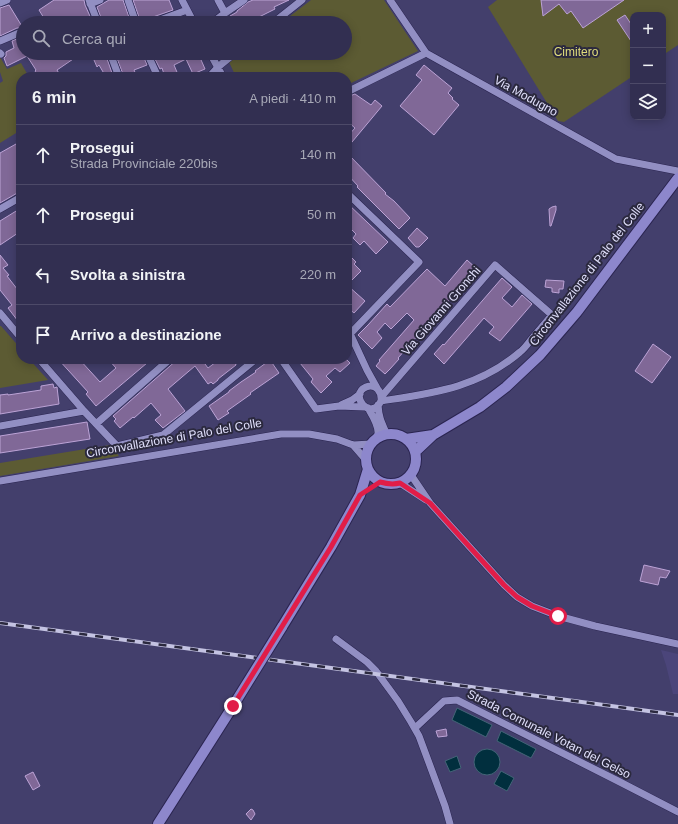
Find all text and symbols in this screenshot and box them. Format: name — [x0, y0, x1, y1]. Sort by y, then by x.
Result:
map controls — [630, 12, 666, 120]
button: + — [630, 12, 666, 48]
search box — [16, 16, 352, 60]
icon: search — [30, 27, 52, 49]
text: Cerca qui — [62, 30, 126, 47]
park label: Cimitero — [554, 45, 599, 59]
button: − — [630, 48, 666, 84]
street label: Via Modugno — [492, 73, 561, 119]
button: layers — [630, 84, 666, 120]
text: 6 min — [32, 88, 76, 107]
text: A piedi · 410 m — [249, 91, 336, 106]
text: Prosegui — [70, 139, 134, 156]
icon: ahead — [32, 144, 54, 166]
text: 140 m — [300, 147, 336, 162]
text: Strada Provinciale 220bis — [70, 156, 217, 171]
street label: Circonvallazione di Palo del Colle — [527, 199, 648, 348]
icon: ahead — [32, 204, 54, 226]
text: Prosegui — [70, 206, 134, 223]
text: 50 m — [307, 207, 336, 222]
icon: left — [32, 264, 54, 286]
street label: Via Giovanni Gronchi — [399, 264, 483, 358]
text: Svolta a sinistra — [70, 266, 185, 283]
text: 220 m — [300, 267, 336, 282]
icon: arrive — [32, 324, 54, 346]
text: Arrivo a destinazione — [70, 326, 222, 343]
street label: Circonvallazione di Palo del Colle — [85, 416, 263, 460]
route start — [549, 607, 567, 625]
street label: Strada Comunale Votan del Gelso — [465, 687, 633, 782]
route end — [224, 697, 242, 715]

